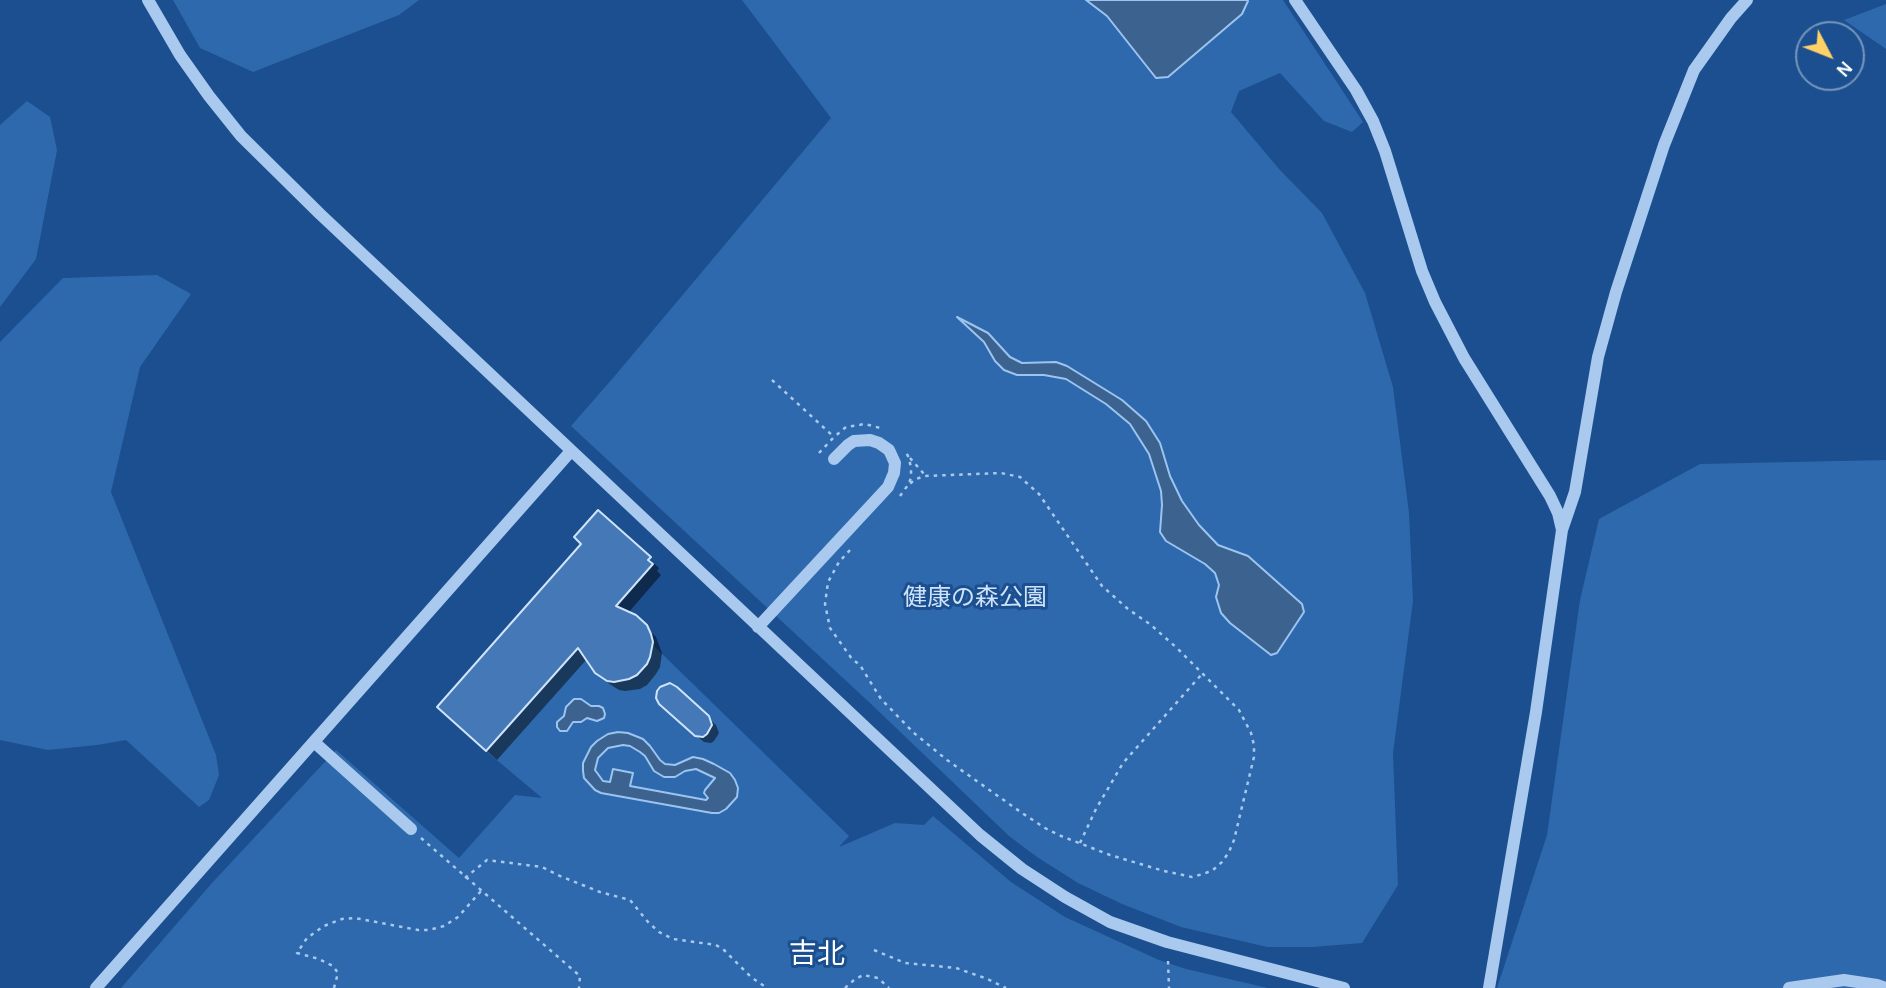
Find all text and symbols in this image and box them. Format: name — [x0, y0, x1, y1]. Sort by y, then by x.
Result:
north arrow — [1795, 21, 1865, 91]
text: N — [1831, 56, 1857, 81]
park label: 健康の森公園 — [903, 584, 1047, 612]
district label: 吉北 — [789, 938, 845, 972]

